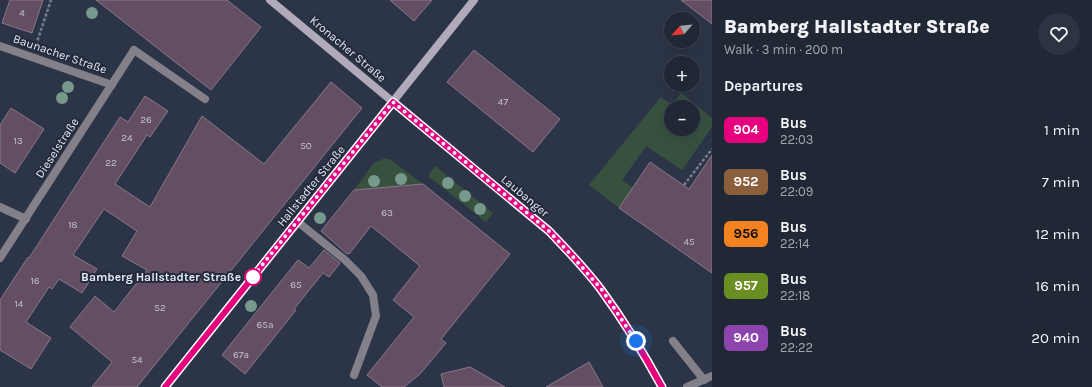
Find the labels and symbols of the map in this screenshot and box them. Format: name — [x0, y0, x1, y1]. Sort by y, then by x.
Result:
house number: 4 — [19, 7, 25, 19]
north arrow — [664, 12, 700, 48]
street label: Kronacher Straße — [307, 13, 389, 85]
street label: Baunacher Straße — [11, 31, 109, 77]
house number: 47 — [498, 96, 508, 108]
house number: 26 — [140, 114, 152, 126]
street label: Dieselstraße — [32, 115, 82, 181]
house number: 24 — [121, 132, 133, 144]
house number: 13 — [13, 135, 23, 147]
house number: 50 — [300, 140, 312, 152]
street label: Hallstadter Straße — [274, 143, 348, 229]
house number: 22 — [105, 157, 117, 169]
street label: Laubanger — [498, 172, 552, 220]
house number: 63 — [381, 207, 393, 219]
house number: 18 — [68, 219, 78, 231]
house number: 45 — [683, 236, 695, 248]
marker: Bamberg Hallstadter Straße — [244, 268, 262, 286]
place label: Bamberg Hallstadter Straße — [81, 270, 241, 284]
house number: 16 — [30, 275, 40, 287]
house number: 65 — [290, 279, 302, 291]
house number: 14 — [15, 298, 24, 310]
house number: 52 — [154, 302, 166, 314]
house number: 65a — [257, 319, 273, 331]
your location — [626, 331, 646, 351]
house number: 67a — [233, 349, 249, 361]
house number: 54 — [131, 354, 143, 366]

